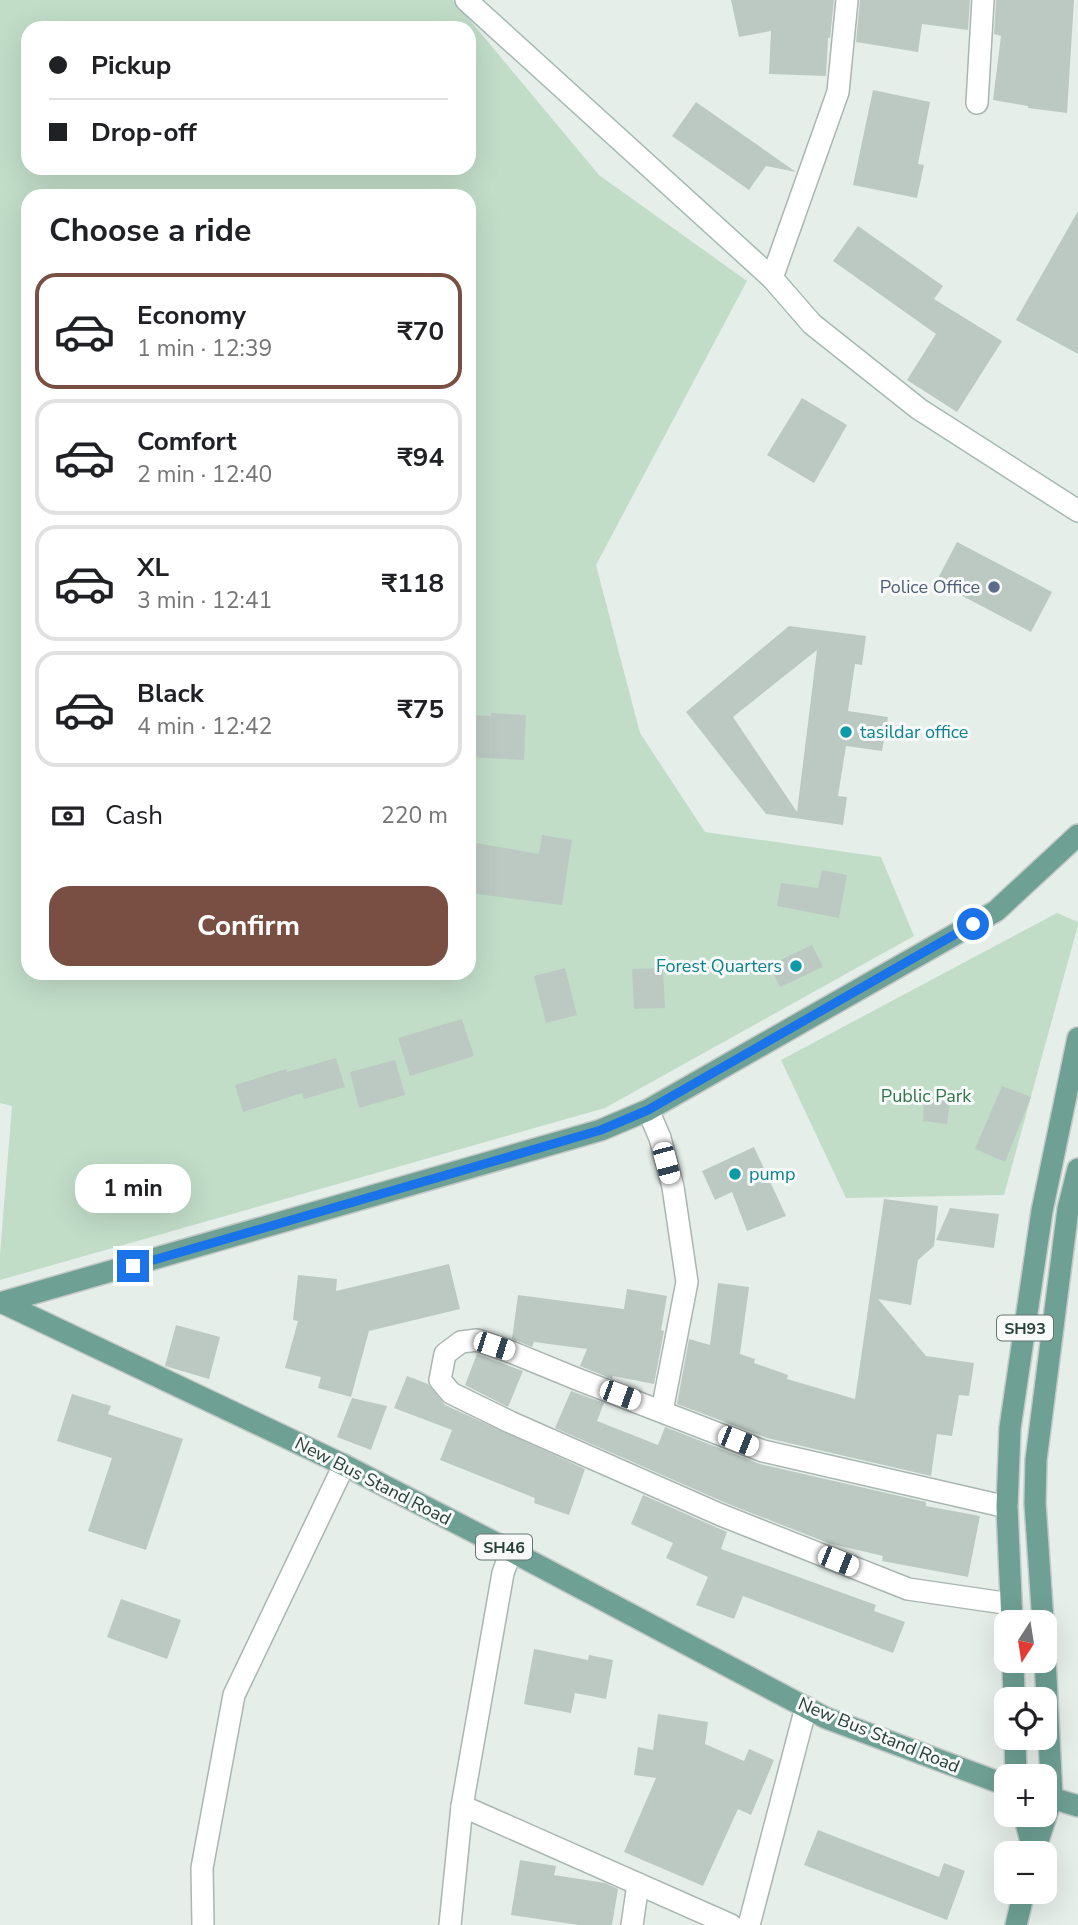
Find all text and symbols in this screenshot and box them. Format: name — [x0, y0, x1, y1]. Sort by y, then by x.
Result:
text: Pickup — [91, 48, 171, 83]
text: Drop-off — [91, 115, 197, 150]
text: Choose a ride — [49, 209, 251, 252]
text: Economy — [137, 298, 246, 333]
icon: car — [53, 300, 116, 363]
text: ₹70 — [397, 314, 444, 349]
text: 1 min · 12:39 — [137, 333, 272, 364]
text: Comfort — [137, 424, 237, 459]
icon: car — [53, 426, 116, 489]
text: ₹94 — [397, 440, 444, 475]
text: 2 min · 12:40 — [137, 459, 272, 490]
text: XL — [137, 550, 169, 585]
icon: car — [53, 552, 116, 615]
text: ₹118 — [382, 566, 444, 601]
place label: Police Office — [880, 575, 980, 599]
marker: Police Office — [986, 579, 1002, 595]
text: 3 min · 12:41 — [137, 585, 272, 616]
text: Black — [137, 676, 204, 711]
icon: car — [53, 678, 116, 741]
text: ₹75 — [397, 692, 444, 727]
text: 4 min · 12:42 — [137, 711, 272, 742]
place label: tasildar office — [860, 720, 968, 744]
marker: tasildar office — [838, 724, 854, 740]
icon: cash — [49, 797, 87, 835]
text: Cash — [105, 798, 163, 833]
text: 220 m — [381, 800, 448, 831]
button: Confirm — [49, 886, 448, 966]
route start — [957, 908, 989, 940]
place label: Forest Quarters — [656, 954, 782, 978]
marker: Forest Quarters — [788, 958, 804, 974]
park label: Public Park — [881, 1084, 972, 1108]
car — [651, 1140, 682, 1186]
place label: pump — [749, 1162, 796, 1186]
callout: 1 min — [75, 1164, 191, 1214]
marker: pump — [727, 1166, 743, 1182]
text: 1 min — [103, 1173, 163, 1204]
route end — [117, 1250, 149, 1282]
road number: SH93 — [997, 1316, 1053, 1340]
car — [471, 1330, 518, 1362]
car — [597, 1378, 644, 1412]
car — [715, 1423, 762, 1459]
street label: New Bus Stand Road — [291, 1431, 455, 1531]
road number: SH46 — [476, 1534, 532, 1560]
car — [815, 1543, 862, 1579]
north arrow — [994, 1610, 1057, 1673]
map controls — [994, 1610, 1057, 1904]
button: locate — [994, 1687, 1057, 1750]
street label: New Bus Stand Road — [795, 1692, 963, 1778]
button: + — [994, 1764, 1057, 1827]
button: − — [994, 1841, 1057, 1904]

